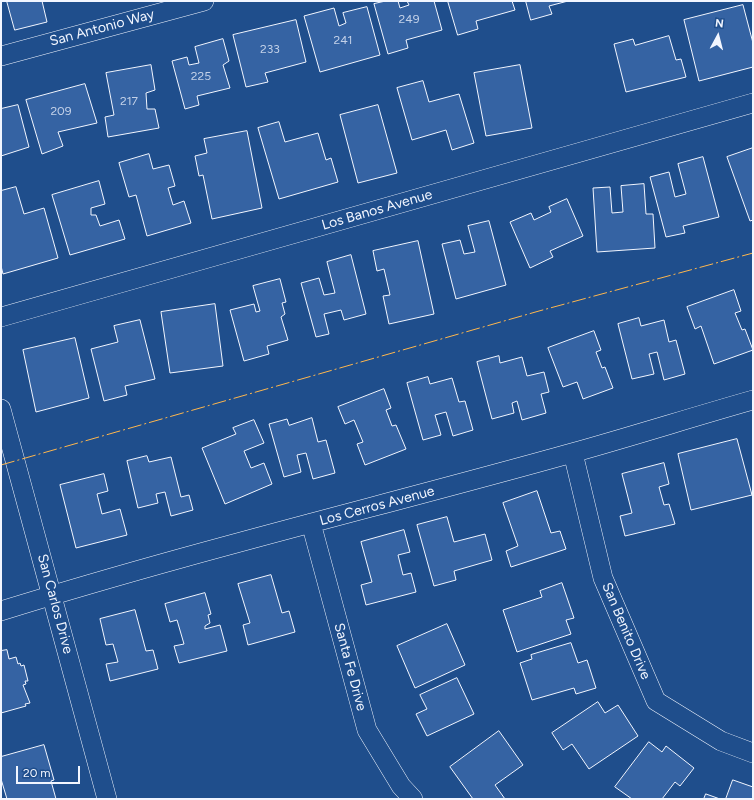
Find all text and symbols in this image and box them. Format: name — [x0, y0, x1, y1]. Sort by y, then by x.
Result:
street label: San Antonio Way — [48, 6, 156, 50]
house number: 249 — [399, 12, 419, 26]
north arrow — [698, 16, 738, 56]
text: N — [714, 17, 725, 31]
house number: 241 — [333, 33, 353, 47]
house number: 233 — [260, 42, 280, 56]
house number: 225 — [191, 69, 211, 83]
house number: 217 — [120, 94, 138, 108]
house number: 209 — [50, 104, 72, 118]
street label: Los Banos Avenue — [320, 186, 434, 234]
street label: Los Cerros Avenue — [318, 483, 436, 529]
street label: San Carlos Drive — [34, 552, 76, 656]
street label: San Benito Drive — [598, 580, 654, 682]
street label: Santa Fe Drive — [330, 621, 370, 713]
scale bar — [18, 758, 82, 784]
text: 20 m — [23, 766, 51, 780]

